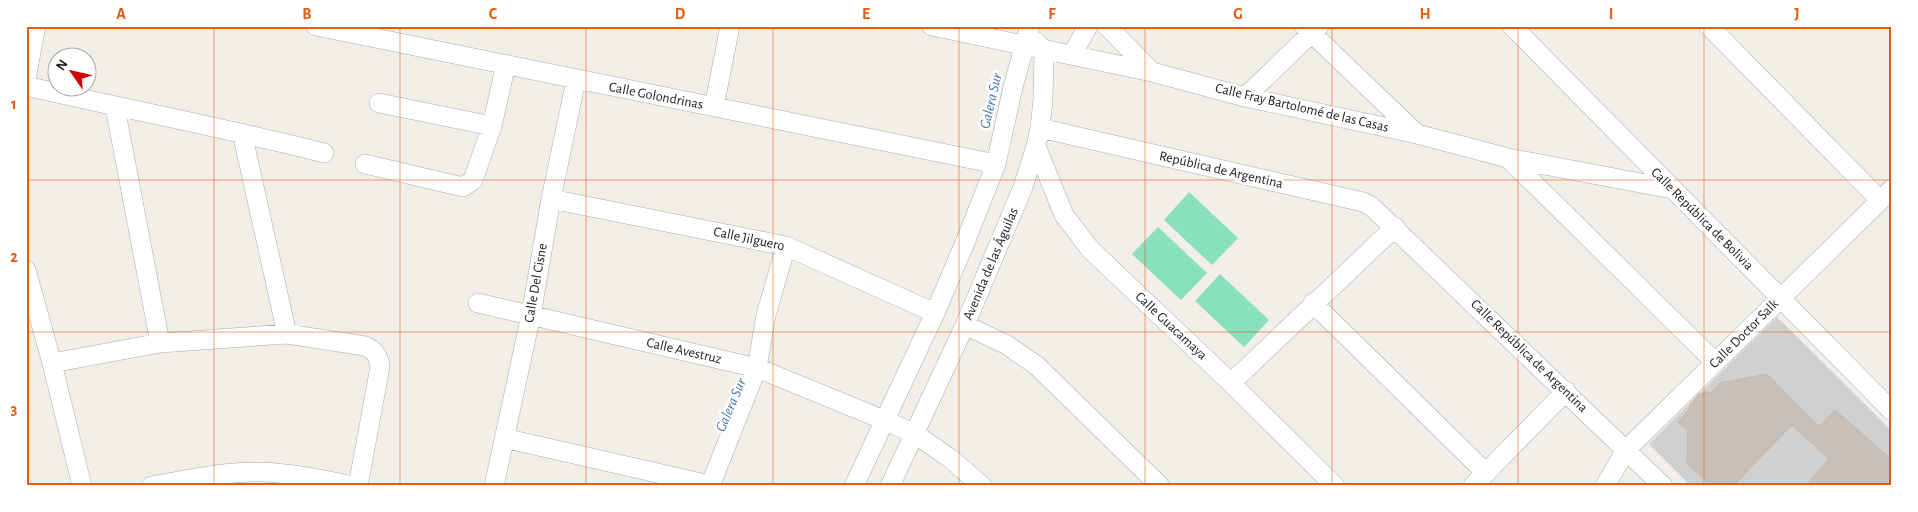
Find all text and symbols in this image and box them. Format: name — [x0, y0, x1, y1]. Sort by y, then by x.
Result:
text: A — [116, 6, 126, 22]
text: B — [302, 6, 312, 22]
text: C — [489, 6, 498, 22]
text: D — [675, 6, 686, 22]
text: E — [862, 6, 870, 22]
text: F — [1048, 6, 1056, 22]
text: G — [1233, 6, 1243, 22]
text: H — [1419, 6, 1431, 22]
text: I — [1609, 6, 1613, 22]
text: J — [1794, 6, 1800, 22]
north arrow — [48, 48, 98, 98]
text: N — [54, 57, 71, 73]
water label: Galera Sur — [977, 71, 1005, 130]
street label: Calle Golondrinas — [608, 80, 704, 112]
street label: Calle Fray Bartolomé de las Casas — [1214, 81, 1390, 135]
text: 1 — [11, 96, 17, 112]
street label: República de Argentina — [1158, 149, 1285, 191]
street label: Calle República de Bolivia — [1648, 165, 1756, 273]
street label: Avenida de las Águilas — [958, 205, 1021, 322]
street label: Calle Jilguero — [712, 225, 786, 253]
street label: Calle Del Cisne — [522, 242, 550, 324]
text: 2 — [10, 249, 18, 265]
street label: Calle Guacamaya — [1132, 289, 1210, 363]
street label: Calle Doctor Salk — [1707, 296, 1782, 371]
street label: Calle República de Argentina — [1468, 297, 1590, 416]
street label: Calle Avestruz — [645, 336, 723, 366]
water label: Galera Sur — [713, 375, 749, 434]
text: 3 — [11, 401, 18, 417]

